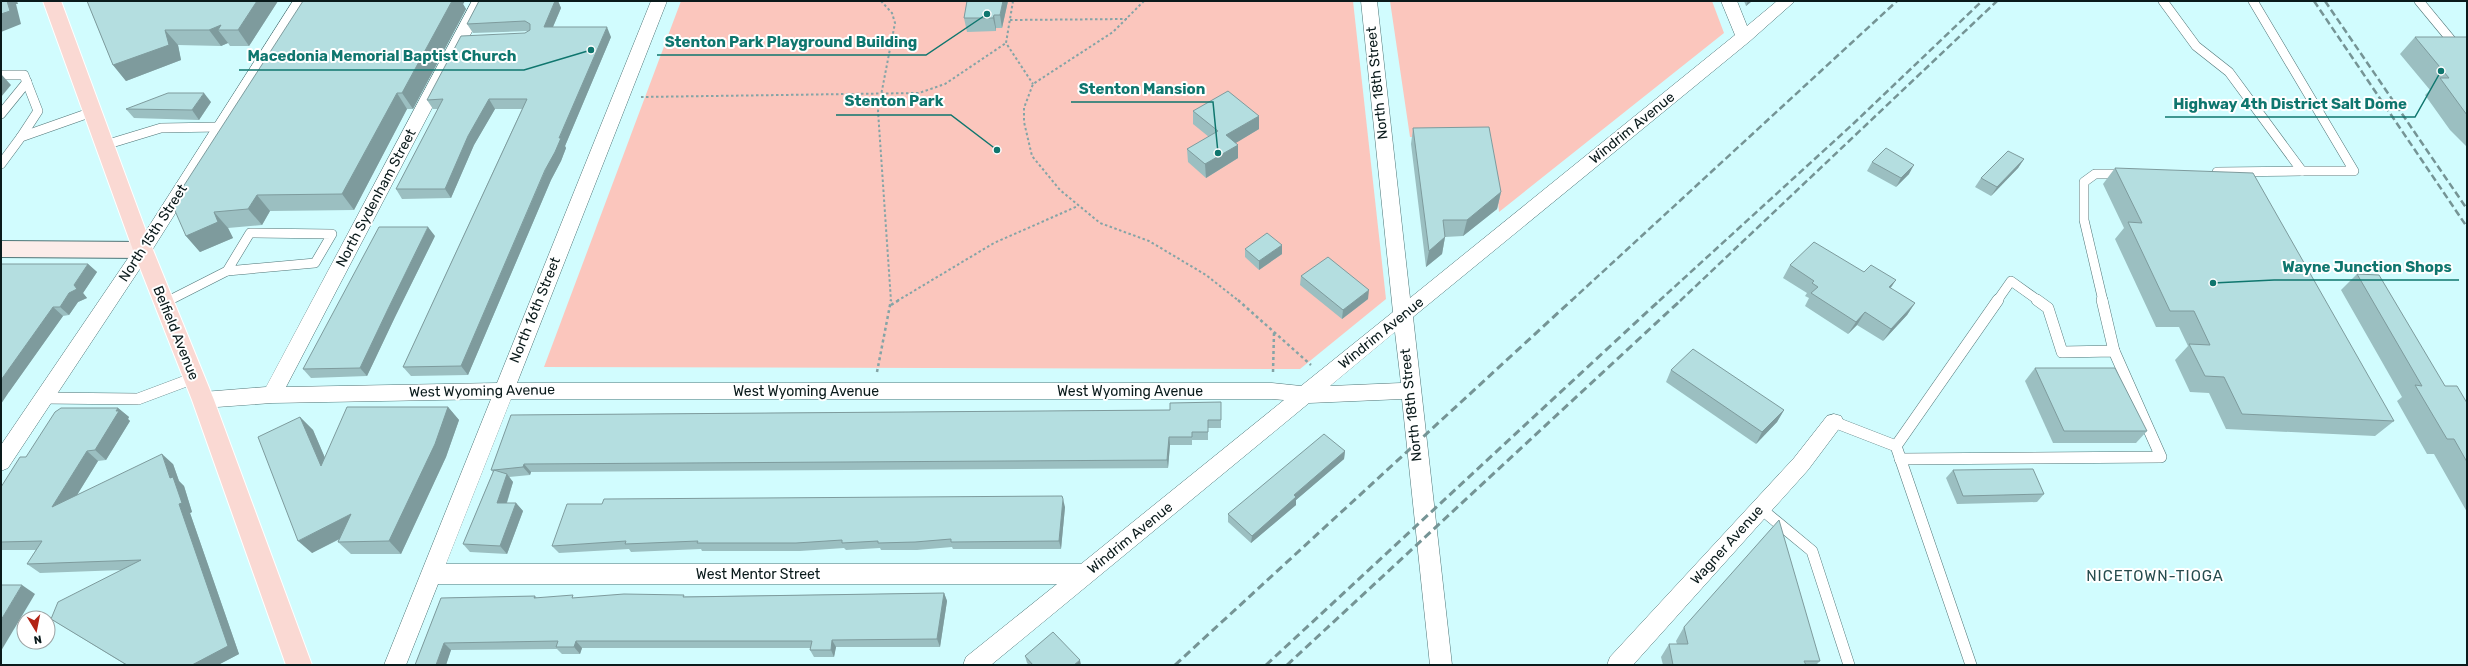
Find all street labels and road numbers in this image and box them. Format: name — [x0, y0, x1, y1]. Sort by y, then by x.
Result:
street label: North 18th Street — [1363, 25, 1391, 140]
street label: Windrim Avenue — [1586, 88, 1678, 168]
street label: North Sydenham Street — [332, 126, 420, 270]
street label: North 15th Street — [115, 181, 191, 285]
street label: North 16th Street — [506, 254, 564, 366]
street label: Belfield Avenue — [149, 283, 203, 383]
street label: Windrim Avenue — [1335, 293, 1427, 373]
street label: North 18th Street — [1397, 347, 1425, 462]
street label: West Wyoming Avenue — [409, 381, 555, 401]
street label: West Wyoming Avenue — [733, 383, 879, 400]
street label: West Wyoming Avenue — [1057, 383, 1203, 400]
street label: Windrim Avenue — [1084, 498, 1176, 578]
street label: Wagner Avenue — [1687, 502, 1767, 588]
street label: West Mentor Street — [696, 566, 821, 583]

